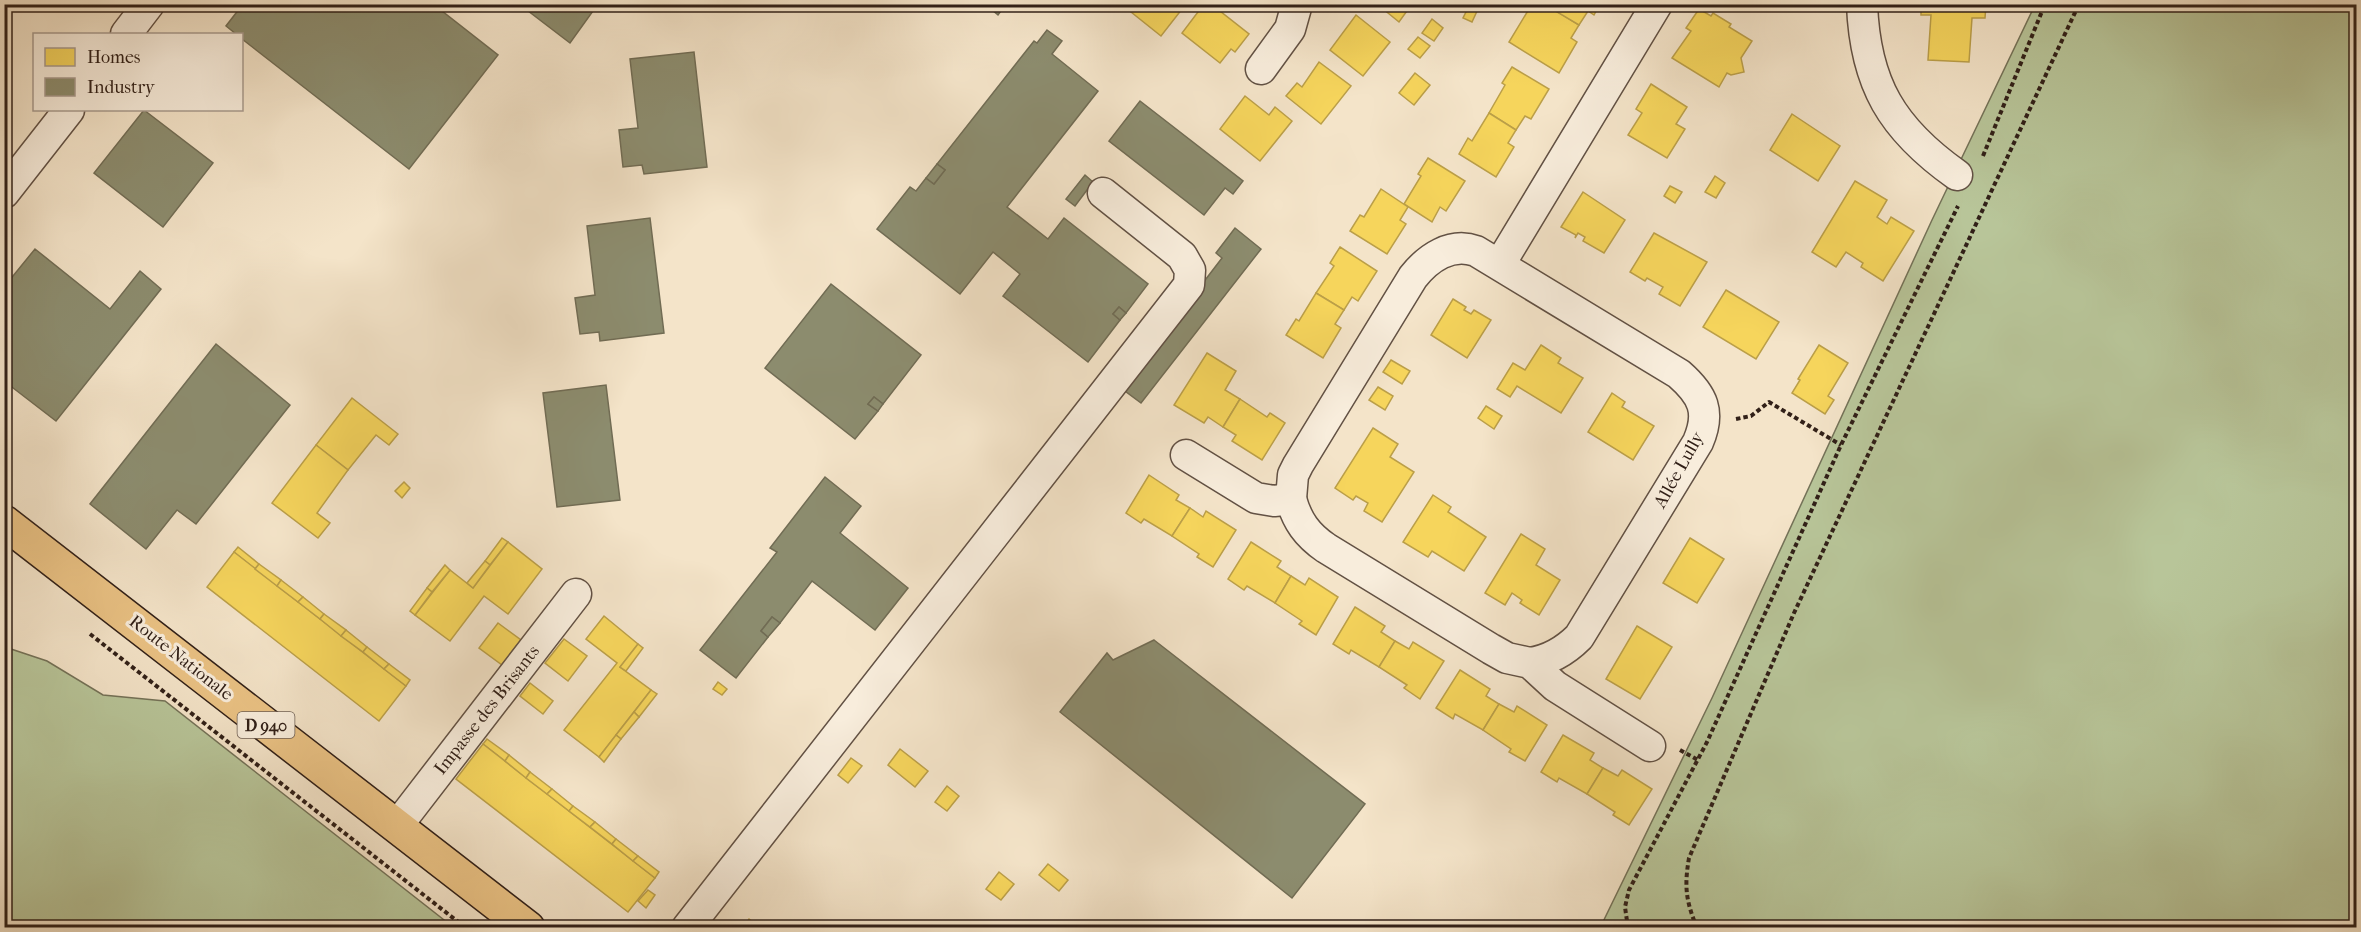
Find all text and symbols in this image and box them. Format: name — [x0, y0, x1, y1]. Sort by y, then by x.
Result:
legend — [33, 33, 243, 111]
text: Homes — [87, 47, 141, 68]
text: Industry — [87, 77, 156, 98]
street label: Allée Lully — [1649, 427, 1709, 512]
street label: Route Nationale — [125, 611, 237, 705]
street label: Impasse des Brisants — [430, 641, 544, 779]
road number: D 940 — [238, 712, 294, 738]

